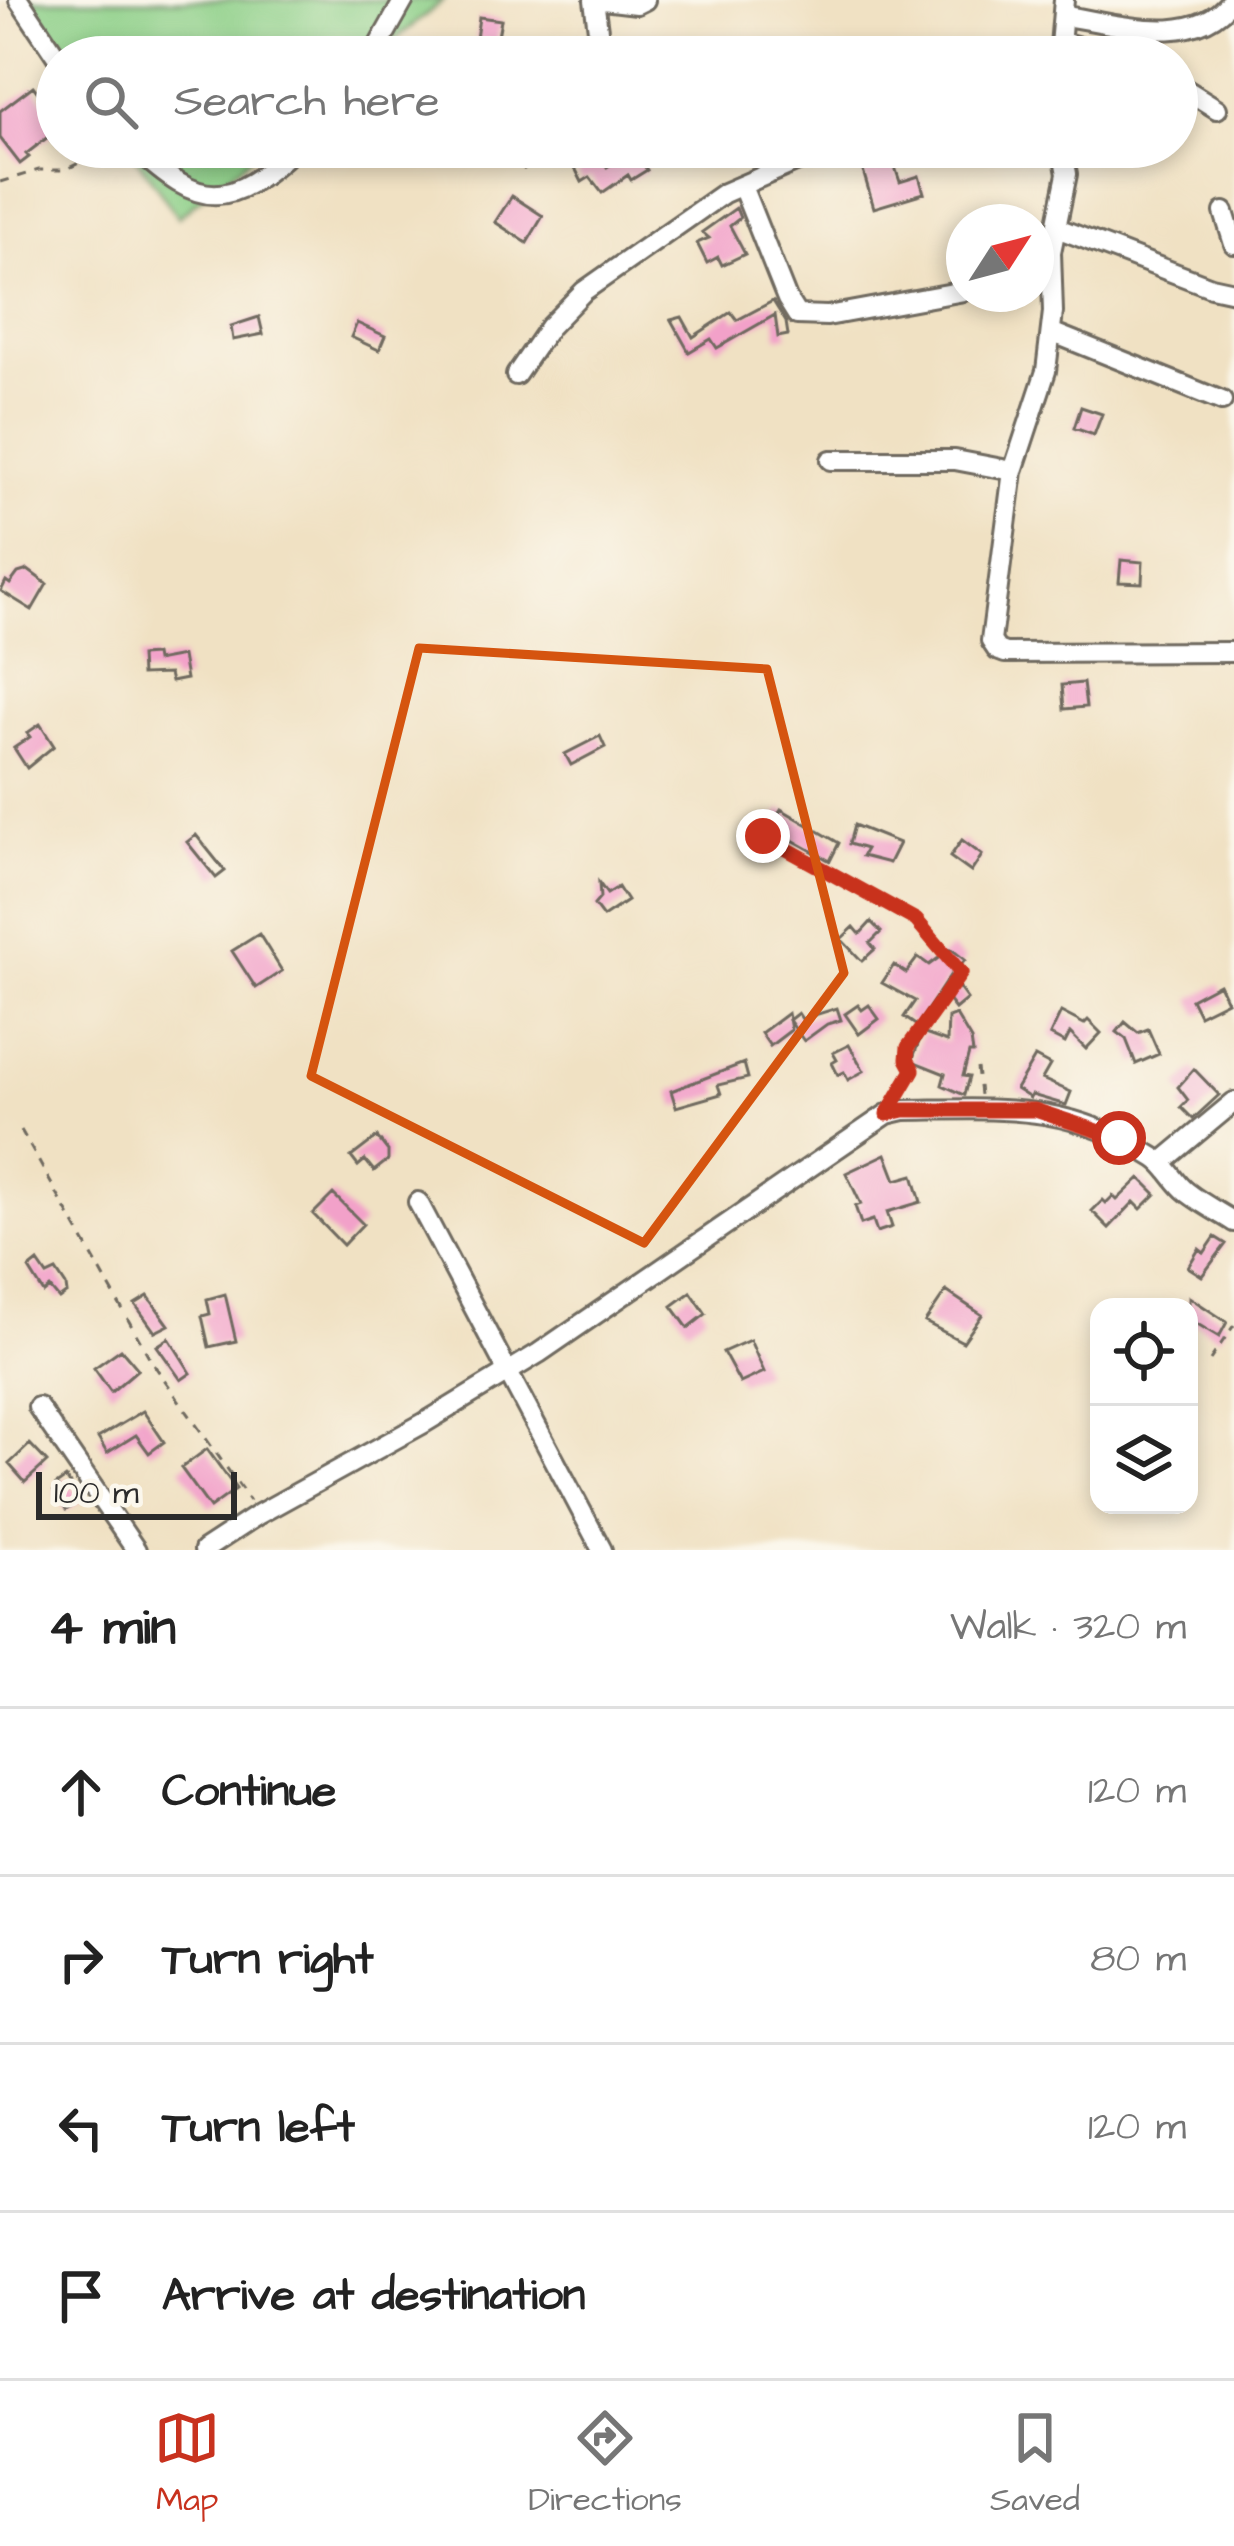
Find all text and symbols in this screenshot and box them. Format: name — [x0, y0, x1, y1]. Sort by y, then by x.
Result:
search box — [36, 36, 1198, 168]
icon: search — [78, 69, 144, 135]
text: Search here — [174, 71, 440, 133]
north arrow — [946, 204, 1054, 312]
route end — [736, 809, 790, 863]
route start — [1092, 1111, 1146, 1165]
map controls — [1090, 1298, 1198, 1514]
button: locate — [1090, 1298, 1198, 1406]
button: layers — [1090, 1406, 1198, 1514]
scale bar — [36, 1466, 237, 1519]
text: 100 m — [54, 1470, 139, 1516]
text: 4 min — [48, 1593, 176, 1664]
text: Walk · 320 m — [950, 1601, 1186, 1655]
icon: ahead — [48, 1759, 114, 1825]
text: Continue — [162, 1761, 336, 1823]
text: 120 m — [1088, 1765, 1186, 1819]
icon: right — [48, 1927, 114, 1993]
text: Turn right — [162, 1929, 374, 1991]
text: 80 m — [1090, 1933, 1186, 1987]
icon: left — [48, 2095, 114, 2161]
text: Turn left — [162, 2097, 355, 2159]
text: 120 m — [1088, 2101, 1186, 2155]
icon: arrive — [48, 2263, 114, 2329]
text: Arrive at destination — [162, 2265, 585, 2327]
tab: Map — [154, 2405, 220, 2523]
tab: Directions — [528, 2405, 682, 2523]
tab: Saved — [990, 2405, 1080, 2523]

